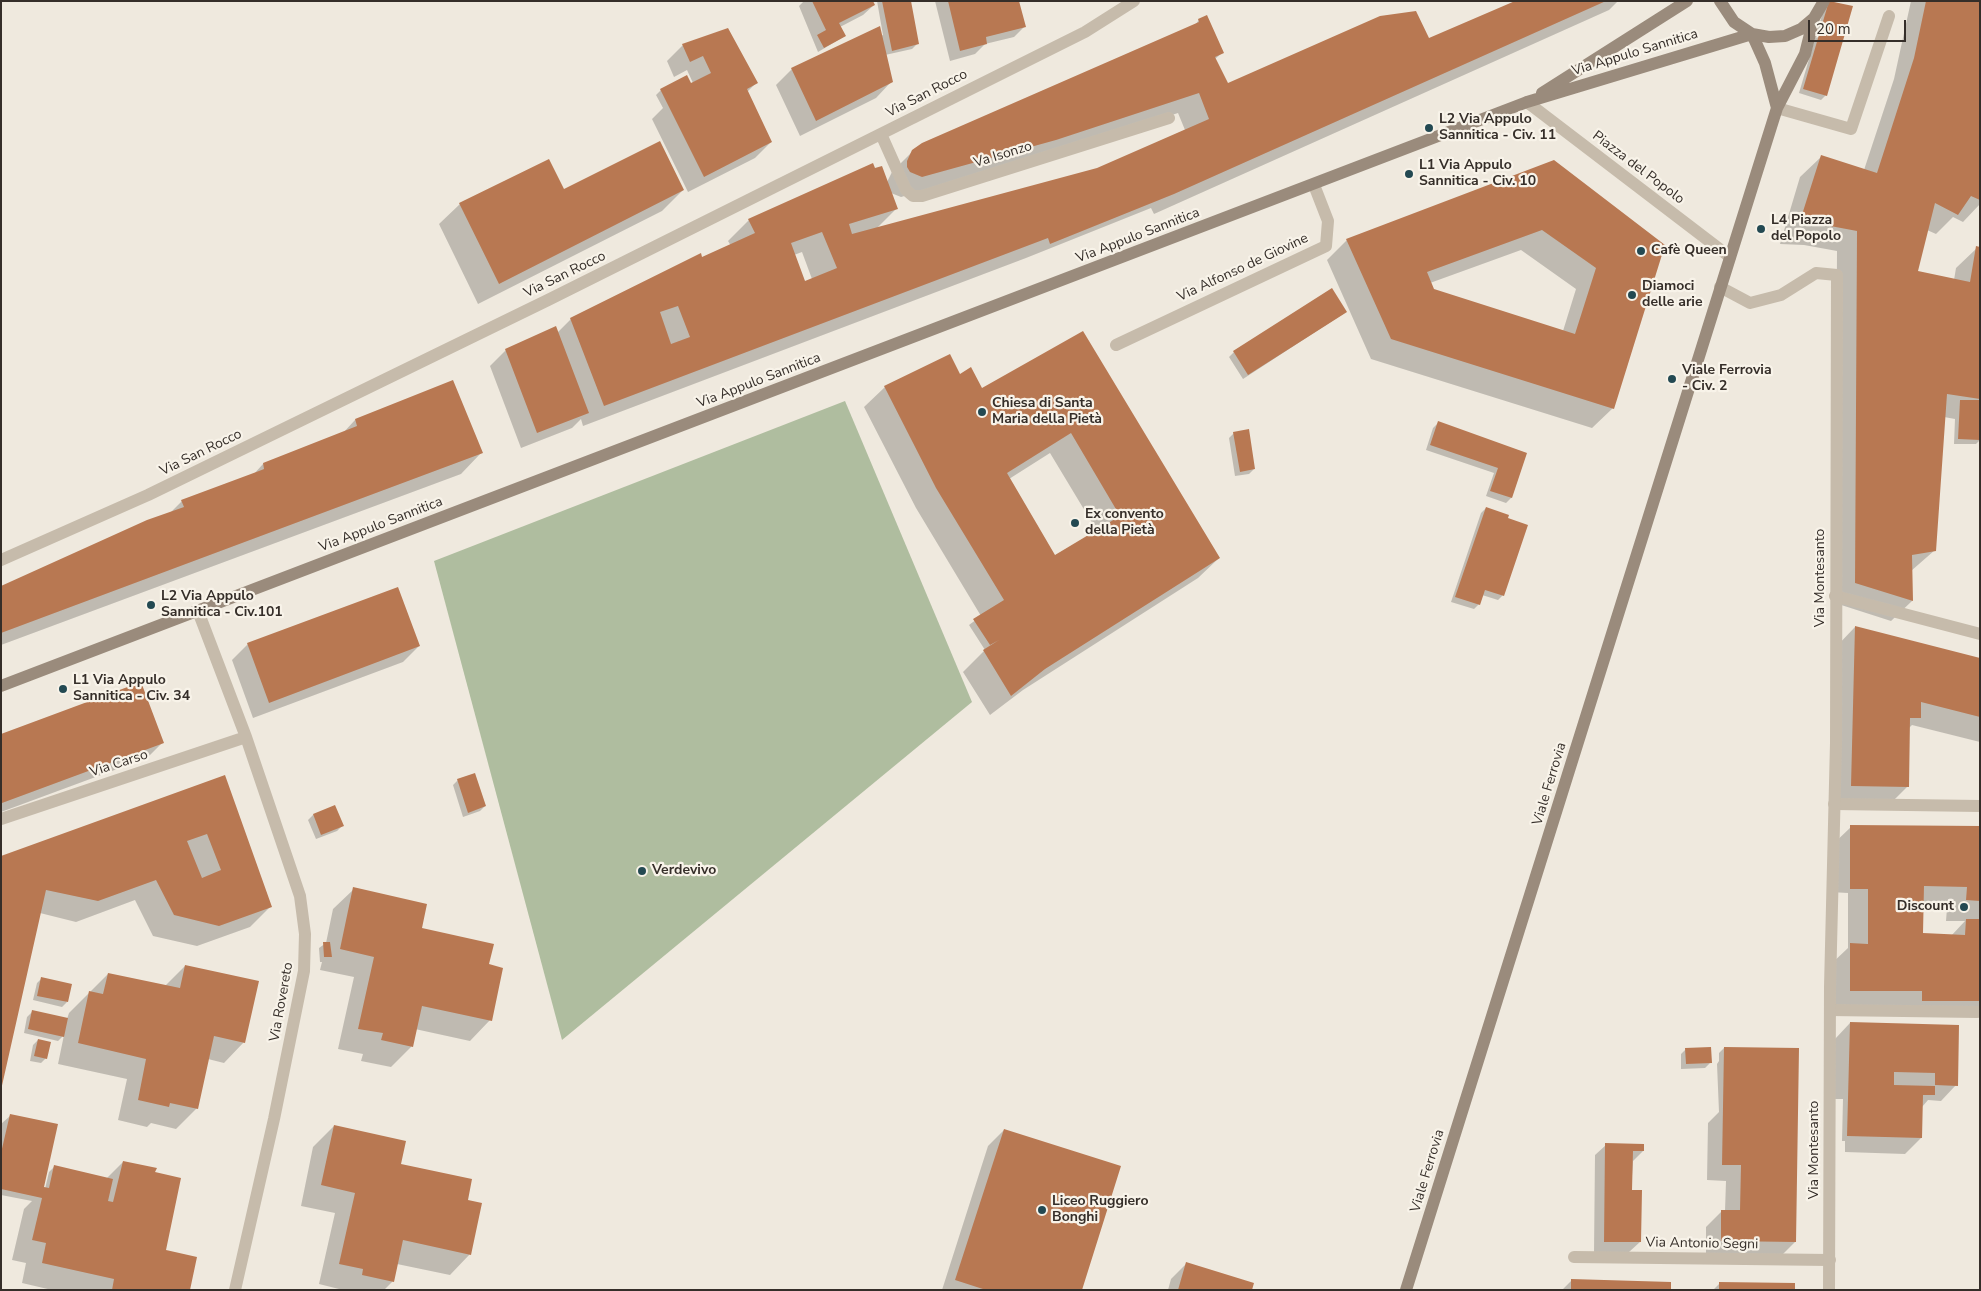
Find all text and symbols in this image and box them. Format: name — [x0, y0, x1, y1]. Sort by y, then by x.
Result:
scale bar — [1811, 10, 1908, 42]
text: 20 m — [1816, 19, 1851, 39]
street label: Via Appulo Sannitica — [1570, 26, 1700, 80]
street label: Via San Rocco — [884, 66, 970, 122]
place label: L2 Via Appulo Sannitica - Civ. 11 — [1439, 112, 1556, 144]
marker: L2 Via Appulo Sannitica - Civ. 11 — [1423, 122, 1435, 134]
street label: Piazza del Popolo — [1589, 128, 1687, 208]
street label: Va Isonzo — [972, 138, 1034, 172]
place label: L1 Via Appulo Sannitica - Civ. 10 — [1419, 158, 1536, 190]
marker: L1 Via Appulo Sannitica - Civ. 10 — [1403, 168, 1415, 180]
street label: Via Appulo Sannitica — [1074, 205, 1202, 267]
place label: L4 Piazza del Popolo — [1771, 213, 1841, 246]
marker: L4 Piazza del Popolo — [1755, 223, 1767, 235]
street label: Via Alfonso de Giovine — [1175, 230, 1311, 306]
place label: Cafè Queen — [1651, 243, 1727, 259]
marker: Cafè Queen — [1635, 245, 1647, 257]
street label: Via San Rocco — [521, 248, 609, 302]
place label: Diamoci delle arie — [1642, 279, 1703, 312]
marker: Diamoci delle arie — [1626, 289, 1638, 301]
street label: Via Appulo Sannitica — [695, 350, 823, 412]
place label: Viale Ferrovia - Civ. 2 — [1682, 363, 1772, 396]
marker: Viale Ferrovia - Civ. 2 — [1666, 373, 1678, 385]
place label: Chiesa di Santa Maria della Pietà — [992, 396, 1102, 428]
marker: Chiesa di Santa Maria della Pietà — [976, 406, 988, 418]
street label: Via San Rocco — [157, 426, 245, 480]
street label: Via Appulo Sannitica — [317, 494, 445, 556]
place label: Ex convento della Pietà — [1085, 507, 1164, 540]
marker: Ex convento della Pietà — [1069, 517, 1081, 529]
street label: Via Montesanto — [1813, 529, 1829, 627]
place label: L2 Via Appulo Sannitica - Civ.101 — [161, 589, 283, 622]
marker: L2 Via Appulo Sannitica - Civ.101 — [145, 599, 157, 611]
place label: L1 Via Appulo Sannitica - Civ. 34 — [73, 673, 190, 706]
marker: L1 Via Appulo Sannitica - Civ. 34 — [57, 683, 69, 695]
street label: Viale Ferrovia — [1529, 741, 1571, 827]
street label: Via Carso — [88, 747, 150, 781]
place label: Verdevivo — [652, 863, 716, 879]
marker: Verdevivo — [636, 865, 648, 877]
place label: Discount — [1897, 899, 1954, 915]
marker: Discount — [1958, 901, 1970, 913]
street label: Via Rovereto — [267, 961, 297, 1043]
street label: Via Montesanto — [1807, 1101, 1823, 1199]
street label: Viale Ferrovia — [1407, 1128, 1449, 1214]
place label: Liceo Ruggiero Bonghi — [1052, 1194, 1149, 1226]
marker: Liceo Ruggiero Bonghi — [1036, 1204, 1048, 1216]
street label: Via Antonio Segni — [1645, 1235, 1759, 1253]

